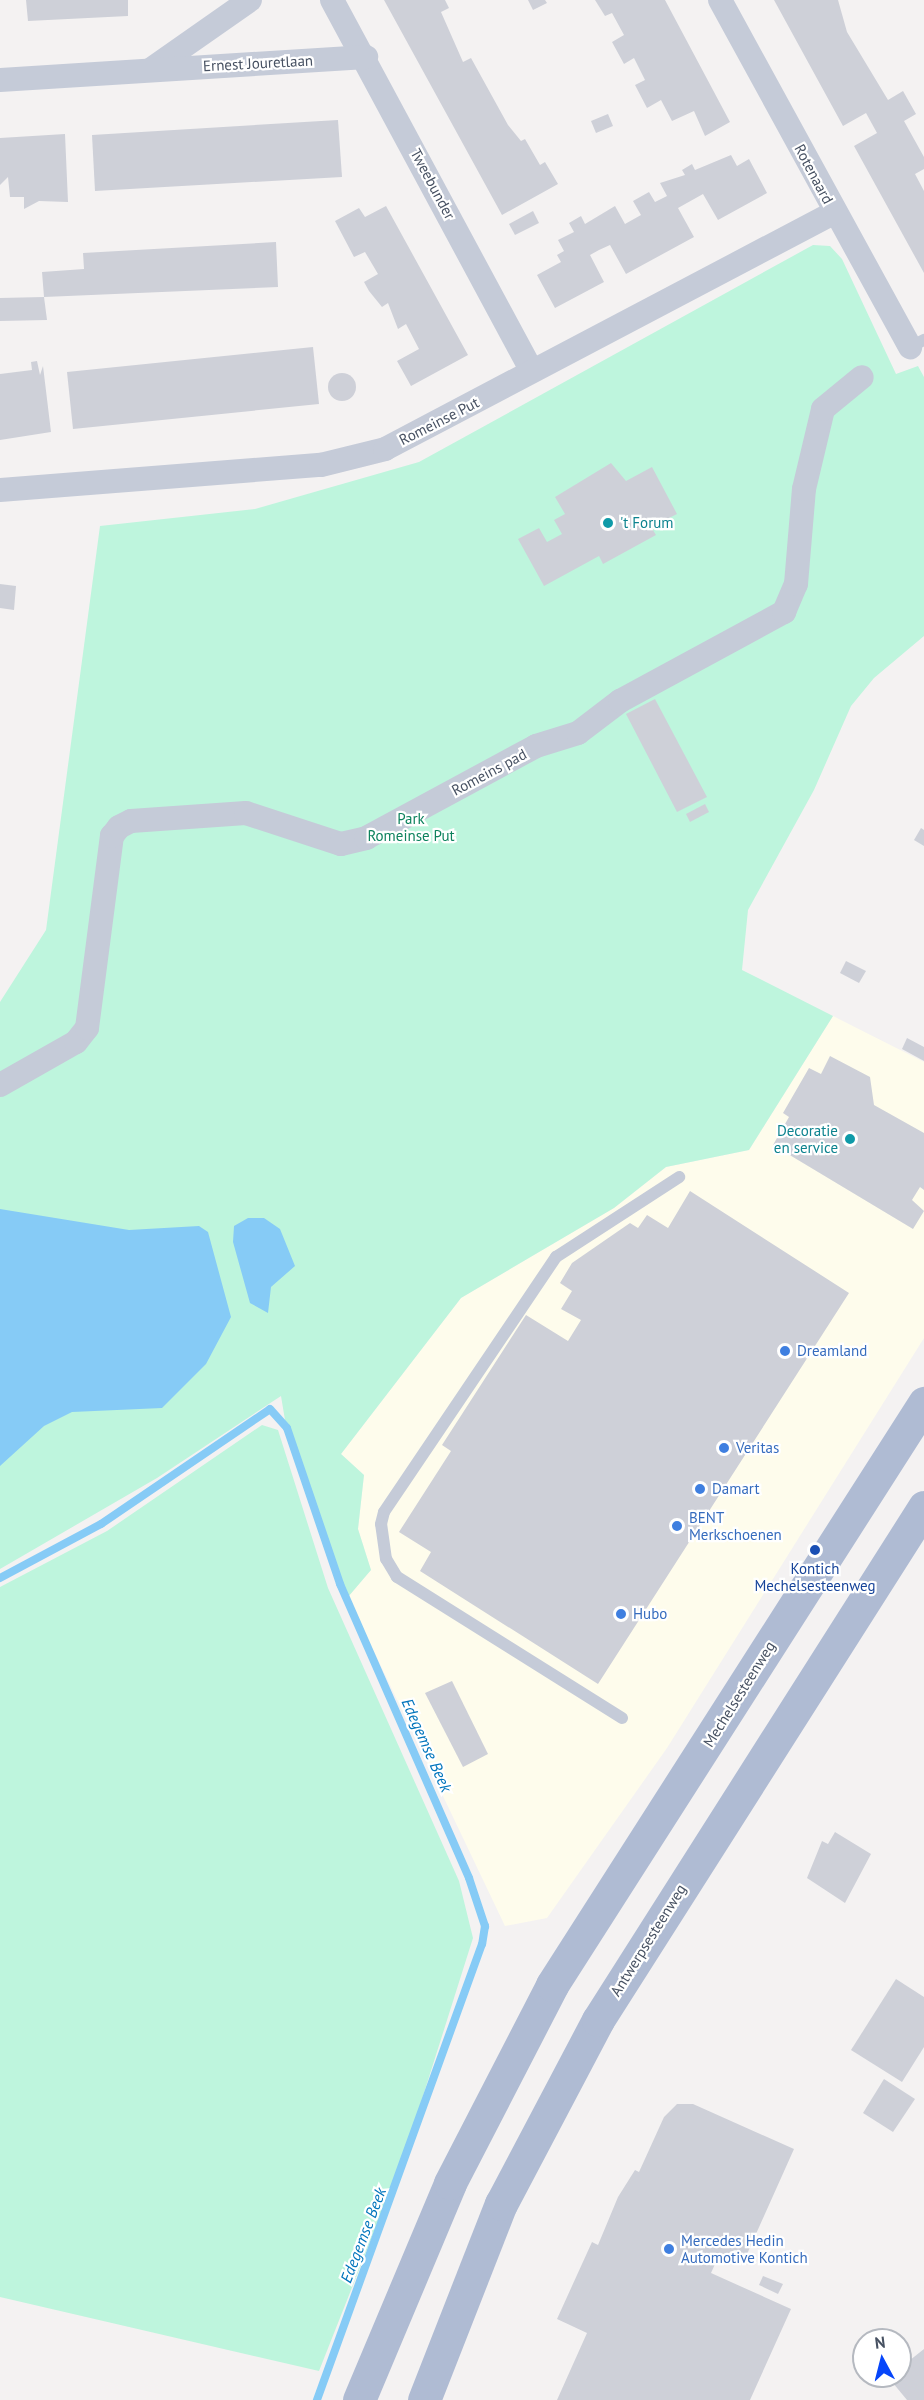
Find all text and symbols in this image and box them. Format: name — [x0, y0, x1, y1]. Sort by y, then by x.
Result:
street label: Ernest Jouretlaan — [203, 51, 313, 75]
street label: Rotenaard — [791, 141, 837, 207]
street label: Tweebunder — [407, 146, 459, 222]
street label: Romeinse Put — [396, 393, 482, 449]
place label: 't Forum — [620, 514, 674, 532]
marker: 't Forum — [601, 516, 615, 530]
street label: Romeins pad — [448, 745, 530, 799]
park label: Park Romeinse Put — [367, 809, 455, 844]
place label: Decoratie en service — [774, 1121, 838, 1156]
marker: Decoratie en service — [843, 1132, 857, 1146]
place label: Dreamland — [797, 1342, 867, 1360]
marker: Dreamland — [778, 1344, 792, 1358]
place label: Veritas — [736, 1439, 779, 1457]
marker: Veritas — [717, 1441, 731, 1455]
place label: Damart — [712, 1480, 760, 1498]
marker: Damart — [693, 1482, 707, 1496]
place label: BENT Merkschoenen — [689, 1508, 782, 1543]
marker: BENT Merkschoenen — [670, 1519, 684, 1533]
marker: Kontich Mechelsesteenweg — [808, 1543, 822, 1557]
place label: Kontich Mechelsesteenweg — [754, 1559, 876, 1594]
place label: Hubo — [633, 1605, 667, 1623]
marker: Hubo — [614, 1607, 628, 1621]
street label: Mechelsesteenweg — [699, 1638, 779, 1750]
water label: Edegemse Beek — [398, 1695, 456, 1795]
street label: Antwerpsesteenweg — [606, 1881, 690, 1999]
water label: Edegemse Beek — [336, 2185, 390, 2285]
place label: Mercedes Hedin Automotive Kontich — [681, 2231, 808, 2266]
marker: Mercedes Hedin Automotive Kontich — [662, 2242, 676, 2256]
north arrow — [852, 2328, 912, 2388]
text: N — [874, 2332, 886, 2353]

